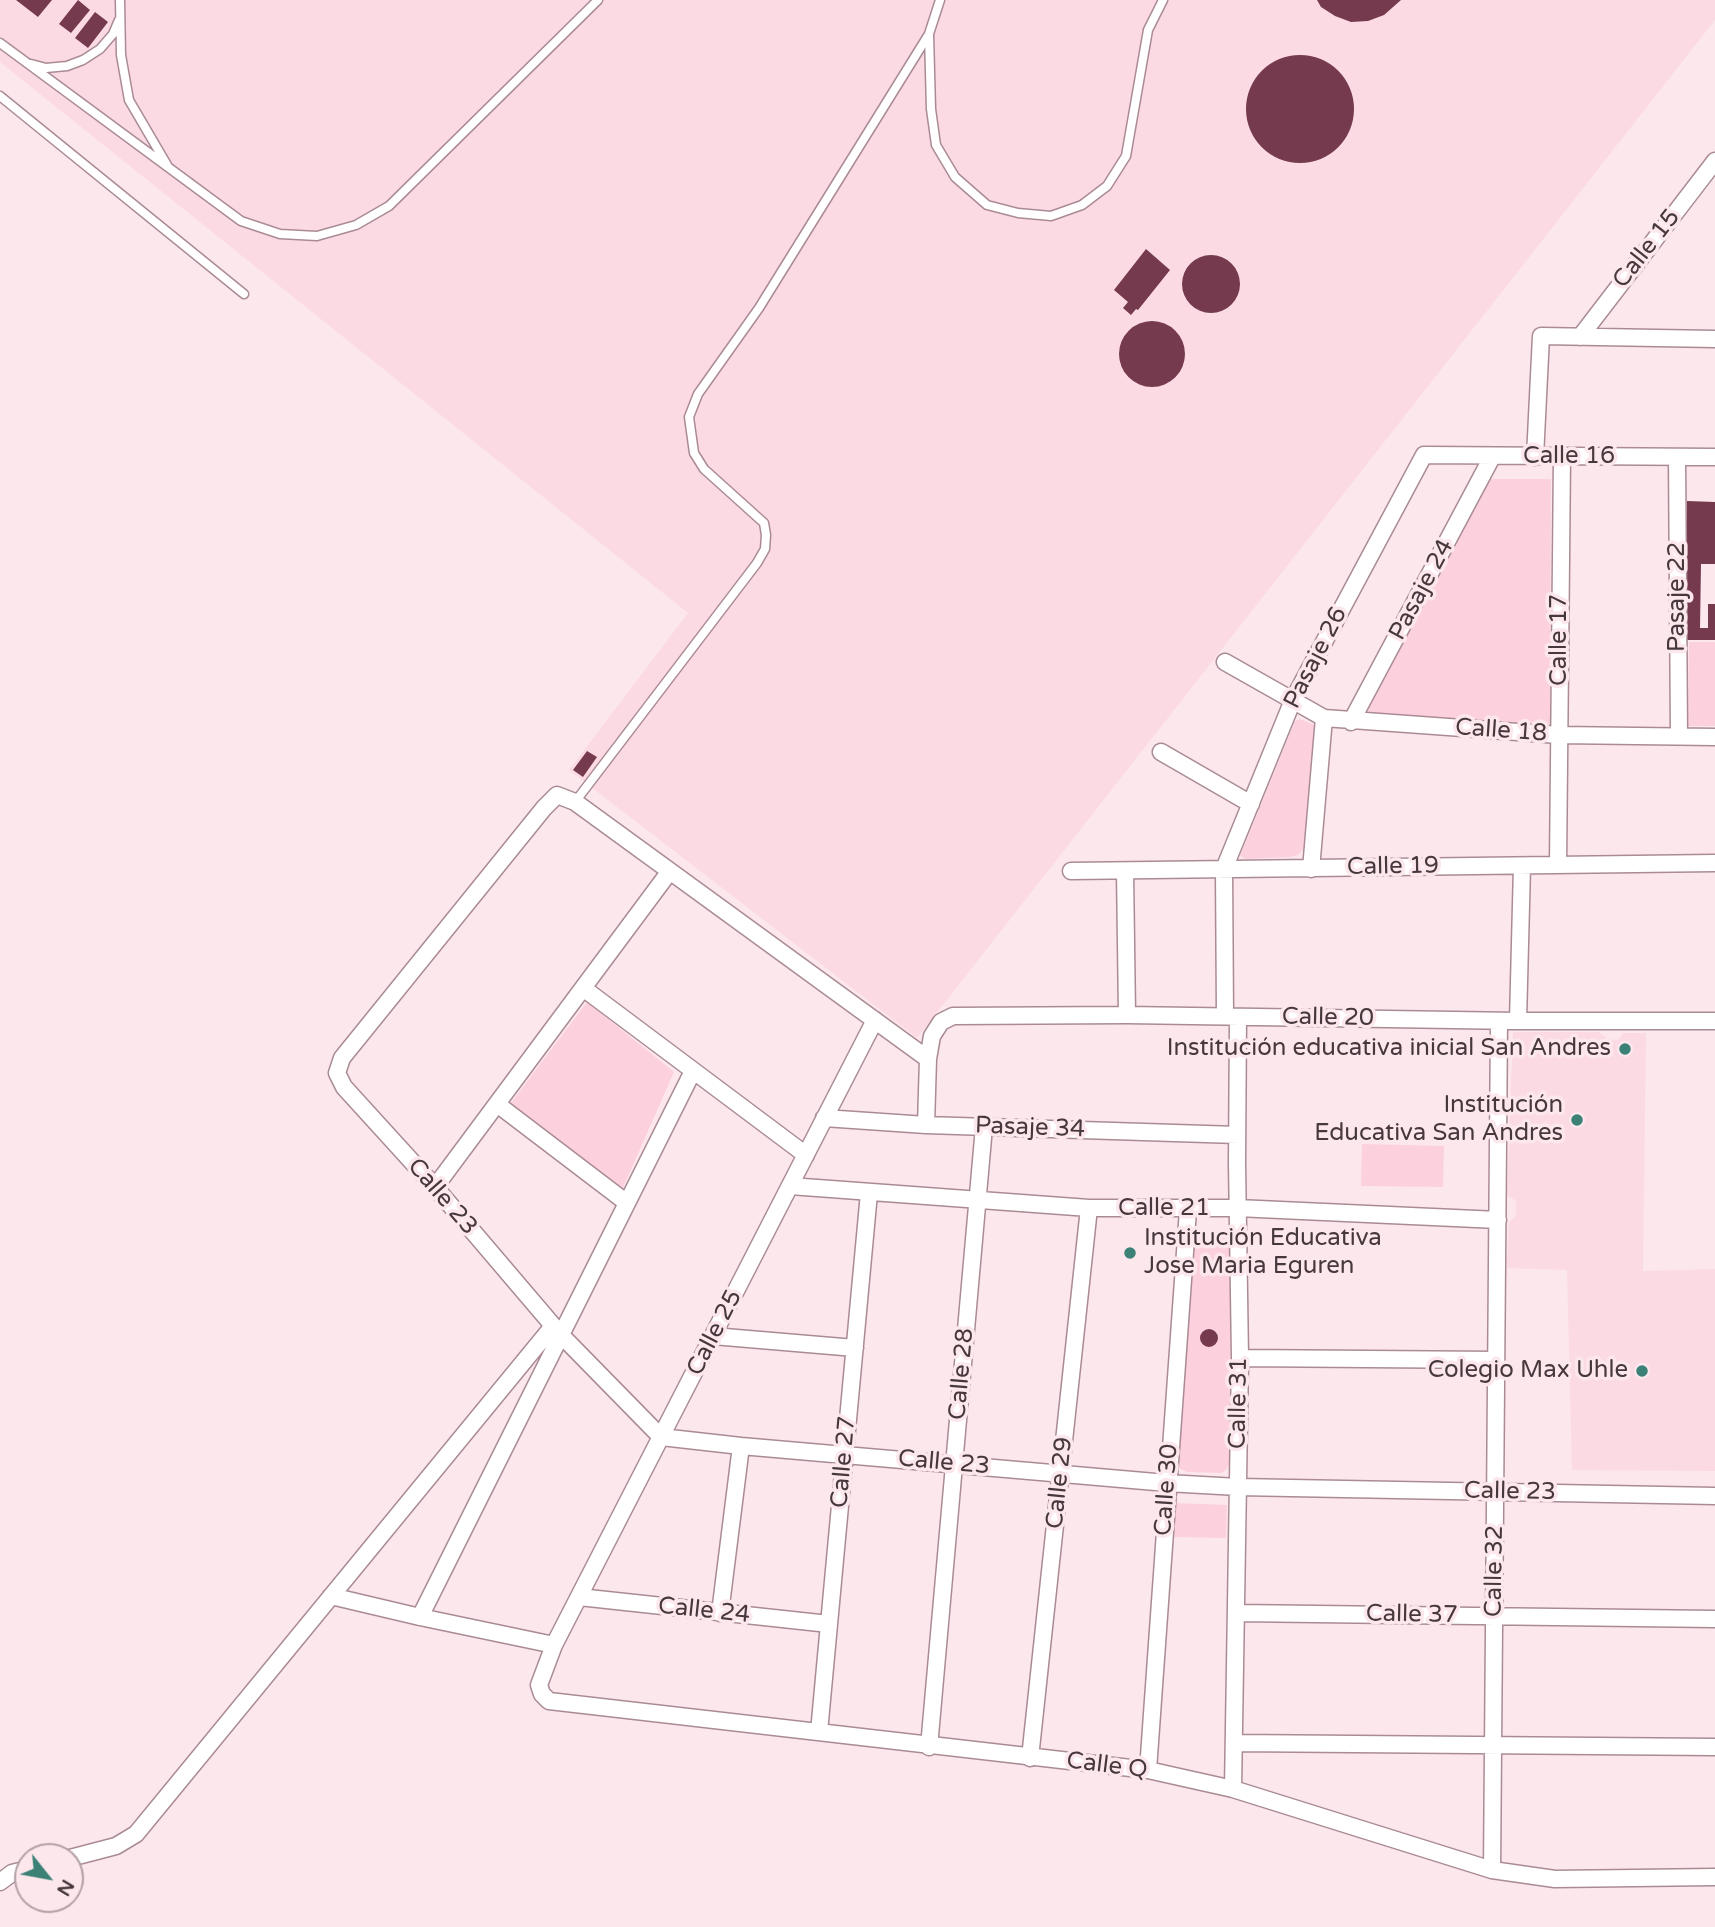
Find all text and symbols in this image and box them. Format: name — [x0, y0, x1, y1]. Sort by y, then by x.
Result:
street label: Calle 15 — [1607, 204, 1687, 294]
street label: Calle 16 — [1523, 443, 1615, 471]
street label: Pasaje 24 — [1383, 535, 1461, 645]
street label: Pasaje 22 — [1664, 542, 1692, 652]
street label: Calle 17 — [1546, 594, 1574, 686]
street label: Pasaje 26 — [1278, 602, 1354, 714]
street label: Calle 18 — [1454, 713, 1548, 749]
street label: Calle 19 — [1347, 852, 1439, 882]
street label: Calle 20 — [1282, 1003, 1374, 1033]
place label: Institución educativa inicial San Andres — [1167, 1035, 1611, 1063]
marker: Institución educativa inicial San Andres — [1617, 1041, 1633, 1057]
place label: Institución Educativa San Andres — [1314, 1092, 1563, 1148]
street label: Pasaje 34 — [974, 1112, 1086, 1144]
marker: Institución Educativa San Andres — [1569, 1112, 1585, 1128]
street label: Calle 23 — [401, 1153, 483, 1241]
street label: Calle 21 — [1118, 1195, 1210, 1223]
place label: Institución Educativa Jose Maria Eguren — [1144, 1225, 1382, 1281]
marker: Institución Educativa Jose Maria Eguren — [1122, 1245, 1138, 1261]
street label: Calle 25 — [681, 1285, 749, 1381]
street label: Calle 28 — [944, 1327, 980, 1421]
street label: Calle 31 — [1224, 1357, 1254, 1449]
place label: Colegio Max Uhle — [1428, 1357, 1628, 1385]
marker: Colegio Max Uhle — [1634, 1363, 1650, 1379]
street label: Calle 27 — [826, 1415, 862, 1509]
street label: Calle 29 — [1041, 1436, 1079, 1530]
street label: Calle 30 — [1149, 1443, 1185, 1537]
street label: Calle 23 — [897, 1445, 991, 1481]
street label: Calle 23 — [1464, 1477, 1556, 1507]
street label: Calle 32 — [1480, 1525, 1510, 1617]
street label: Calle 24 — [657, 1592, 751, 1630]
street label: Calle 37 — [1366, 1600, 1458, 1630]
street label: Calle Q — [1065, 1747, 1149, 1785]
north arrow — [14, 1843, 84, 1913]
text: N — [52, 1876, 79, 1900]

